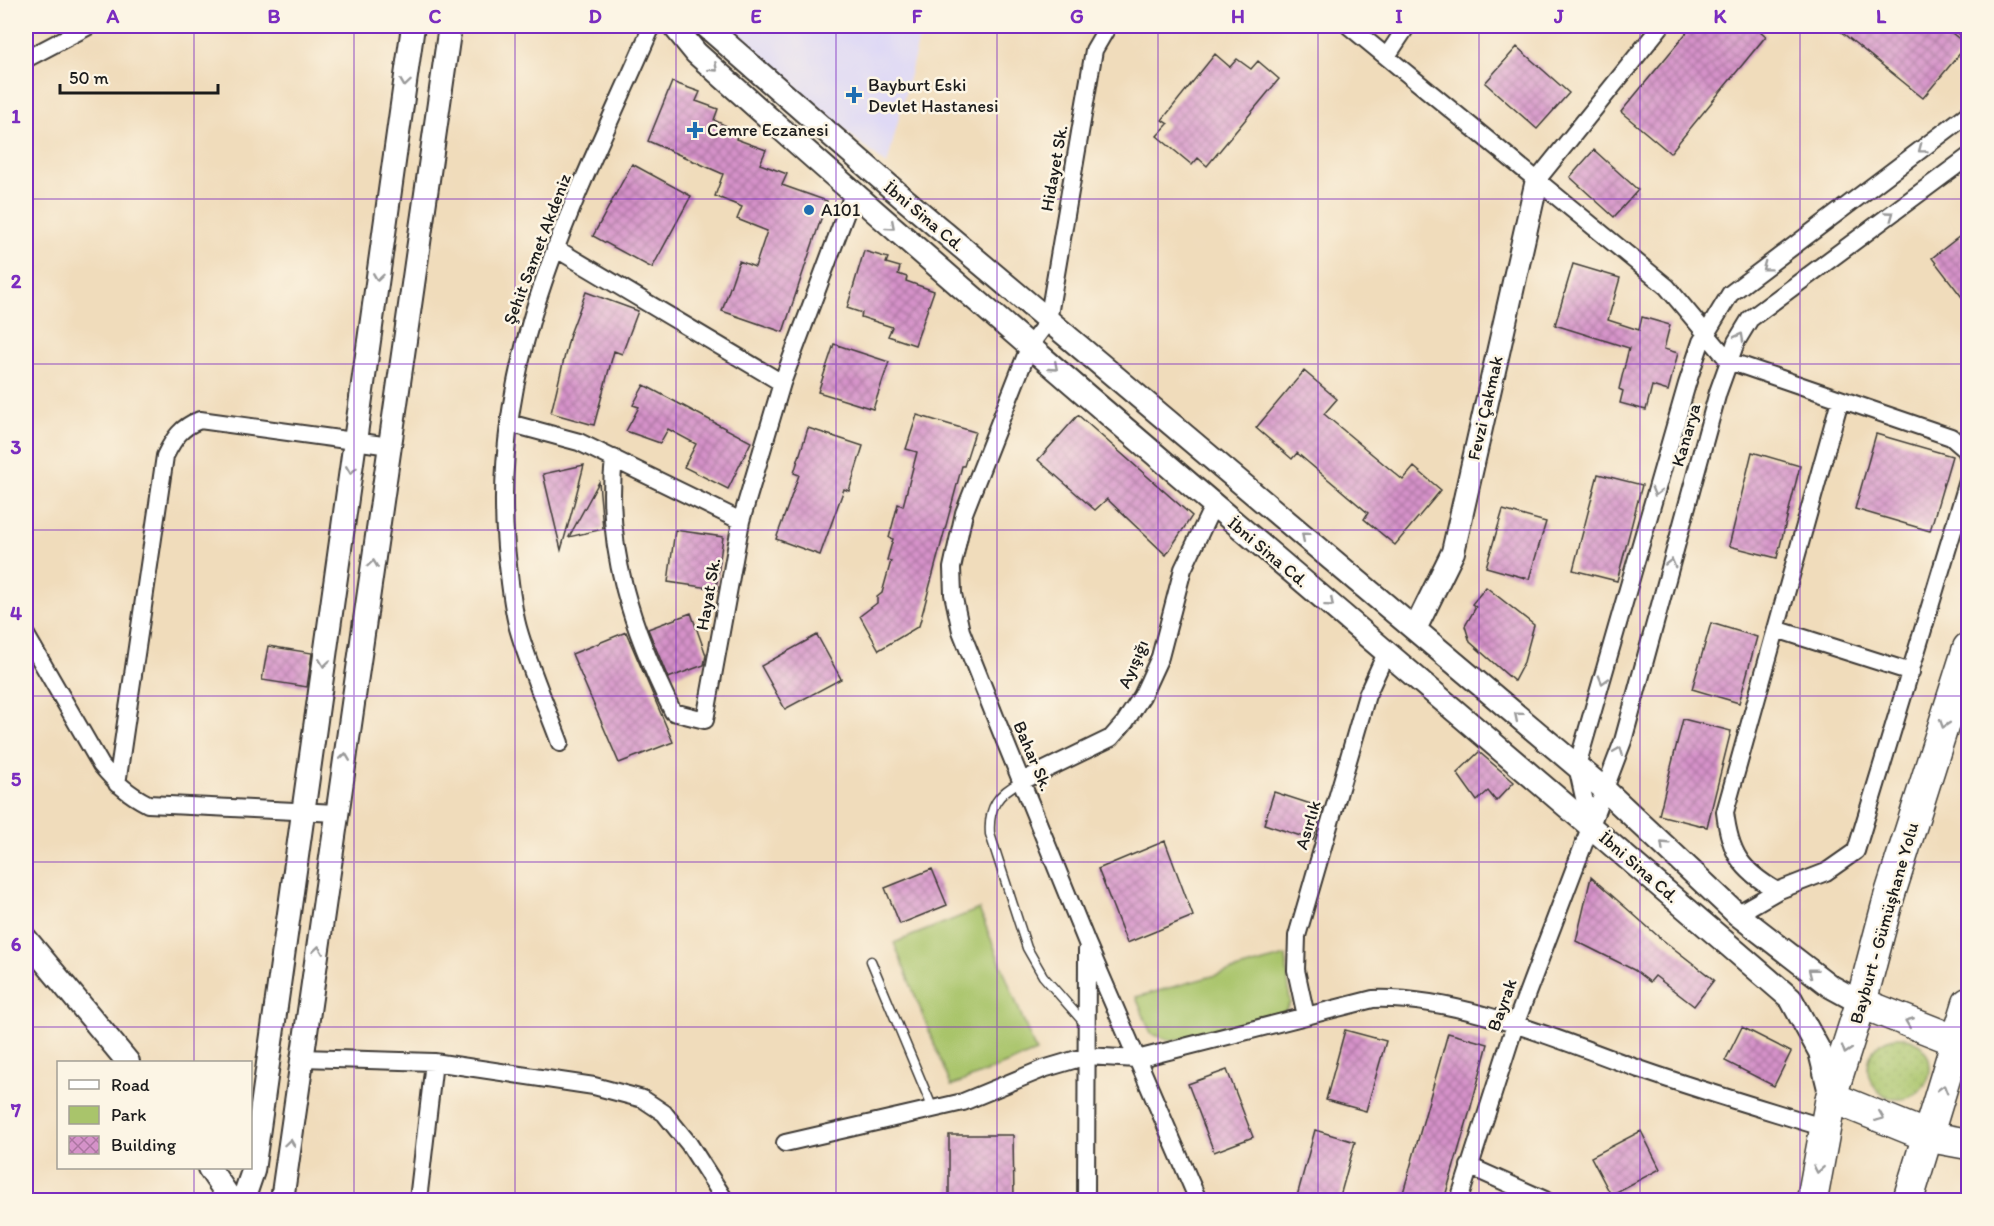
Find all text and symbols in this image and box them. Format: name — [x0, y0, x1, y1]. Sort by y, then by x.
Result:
text: A — [106, 4, 120, 28]
text: B — [268, 4, 281, 28]
text: C — [429, 4, 442, 28]
text: D — [588, 4, 602, 28]
text: E — [750, 4, 762, 28]
text: F — [912, 4, 923, 28]
text: G — [1070, 4, 1084, 28]
text: H — [1231, 4, 1245, 28]
text: I — [1395, 4, 1403, 28]
text: J — [1553, 4, 1564, 28]
text: K — [1714, 4, 1728, 28]
text: L — [1876, 4, 1887, 28]
scale bar — [60, 57, 218, 95]
one-way arrow — [707, 61, 718, 72]
text: 50 m — [69, 67, 109, 89]
place label: Bayburt Eski Devlet Hastanesi — [868, 74, 999, 117]
one-way arrow — [399, 79, 411, 88]
marker: Bayburt Eski Devlet Hastanesi — [845, 86, 863, 104]
text: 1 — [11, 104, 21, 128]
place label: Cemre Eczanesi — [707, 119, 829, 141]
marker: Cemre Eczanesi — [688, 123, 702, 137]
street label: Hidayet Sk. — [1036, 123, 1072, 213]
one-way arrow — [1917, 142, 1928, 153]
street label: Şehit Samet Akdeniz — [498, 170, 576, 328]
street label: İbni Sina Cd. — [879, 176, 969, 256]
place label: A101 — [821, 199, 860, 221]
marker: A101 — [802, 203, 816, 217]
one-way arrow — [1884, 212, 1895, 223]
one-way arrow — [884, 219, 895, 230]
one-way arrow — [1762, 260, 1773, 271]
text: 2 — [11, 269, 22, 293]
one-way arrow — [372, 272, 384, 281]
one-way arrow — [1733, 332, 1744, 343]
street label: Fevzi Çakmak — [1462, 354, 1508, 462]
one-way arrow — [1048, 360, 1058, 371]
street label: Kanarya — [1667, 400, 1706, 469]
text: 3 — [11, 435, 22, 459]
one-way arrow — [345, 465, 357, 474]
one-way arrow — [1651, 486, 1663, 497]
street label: İbni Sina Cd. — [1223, 512, 1313, 592]
one-way arrow — [1301, 532, 1312, 543]
street label: Hayat Sk. — [691, 556, 725, 632]
one-way arrow — [1663, 558, 1676, 568]
one-way arrow — [367, 559, 379, 568]
one-way arrow — [1323, 596, 1334, 607]
text: 4 — [10, 601, 22, 625]
street label: Ayışığı — [1113, 636, 1153, 692]
one-way arrow — [318, 658, 331, 667]
one-way arrow — [1598, 674, 1610, 684]
one-way arrow — [1514, 712, 1525, 723]
street label: Bahar Sk. — [1008, 718, 1058, 794]
one-way arrow — [1939, 718, 1952, 729]
one-way arrow — [1612, 746, 1624, 757]
one-way arrow — [339, 752, 351, 761]
text: 5 — [11, 767, 22, 791]
street label: Asırlık — [1290, 797, 1326, 852]
street label: Bayburt - Gümüşhane Yolu — [1845, 820, 1923, 1026]
street label: İbni Sina Cd. — [1595, 826, 1683, 908]
one-way arrow — [1660, 841, 1671, 852]
text: 6 — [11, 932, 22, 956]
one-way arrow — [311, 945, 323, 954]
one-way arrow — [1808, 968, 1819, 979]
street label: Bayrak — [1482, 975, 1522, 1034]
one-way arrow — [1904, 1017, 1915, 1029]
one-way arrow — [1841, 1044, 1853, 1055]
legend — [57, 1061, 252, 1169]
text: Road — [111, 1074, 150, 1096]
one-way arrow — [1936, 1084, 1948, 1095]
text: 7 — [10, 1098, 21, 1122]
text: Park — [111, 1104, 146, 1126]
one-way arrow — [1874, 1110, 1885, 1122]
text: Building — [111, 1134, 177, 1156]
one-way arrow — [283, 1138, 295, 1147]
one-way arrow — [1812, 1165, 1824, 1174]

